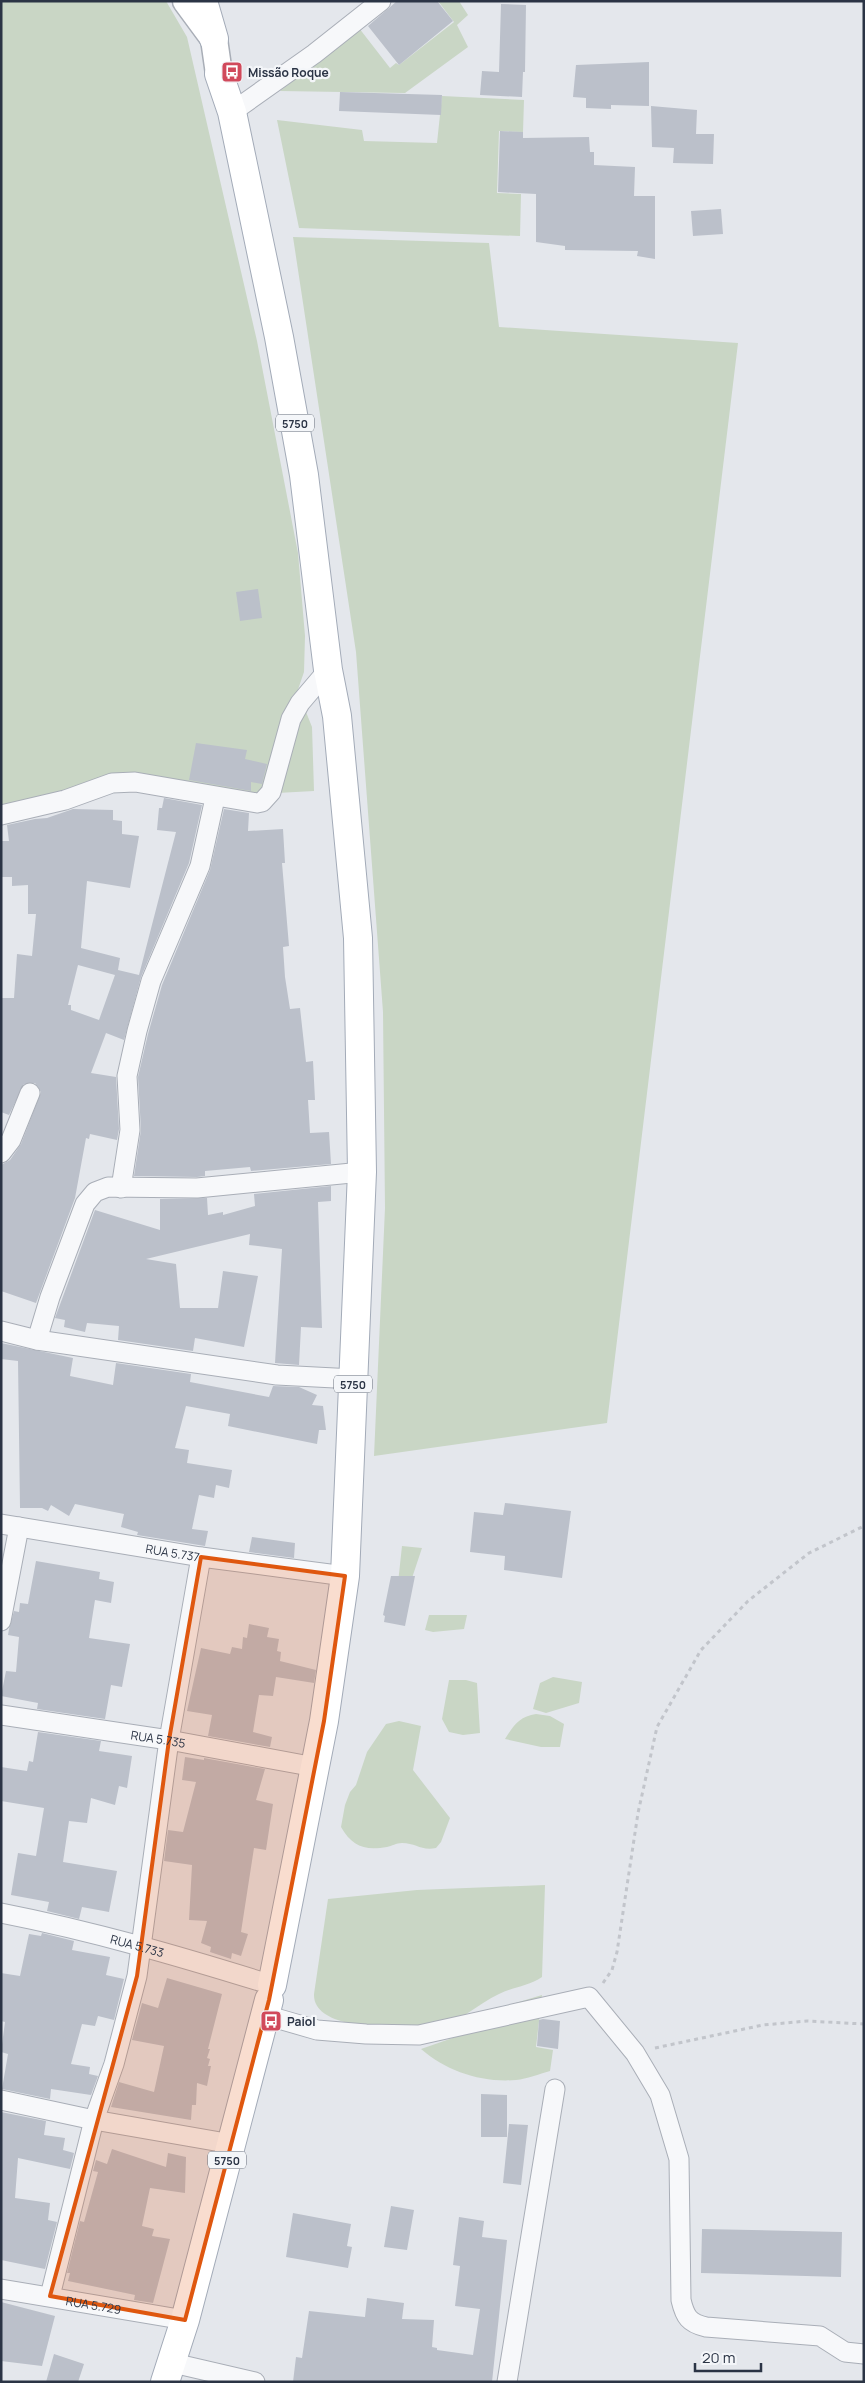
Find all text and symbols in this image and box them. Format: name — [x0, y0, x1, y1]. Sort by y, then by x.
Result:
bus stop icon: Missão Roque — [220, 60, 244, 84]
place label: Missão Roque — [248, 64, 329, 81]
road number: 5750 — [276, 414, 314, 432]
road number: 5750 — [334, 1376, 372, 1392]
street label: RUA 5.737 — [144, 1540, 201, 1565]
street label: RUA 5.735 — [130, 1726, 187, 1751]
street label: RUA 5.733 — [109, 1930, 166, 1961]
bus stop icon: Paiol — [259, 2009, 283, 2033]
place label: Paiol — [287, 2013, 316, 2030]
road number: 5750 — [208, 2152, 246, 2168]
street label: RUA 5.729 — [65, 2292, 123, 2318]
scale bar — [695, 2340, 761, 2372]
text: 20 m — [702, 2347, 735, 2368]

